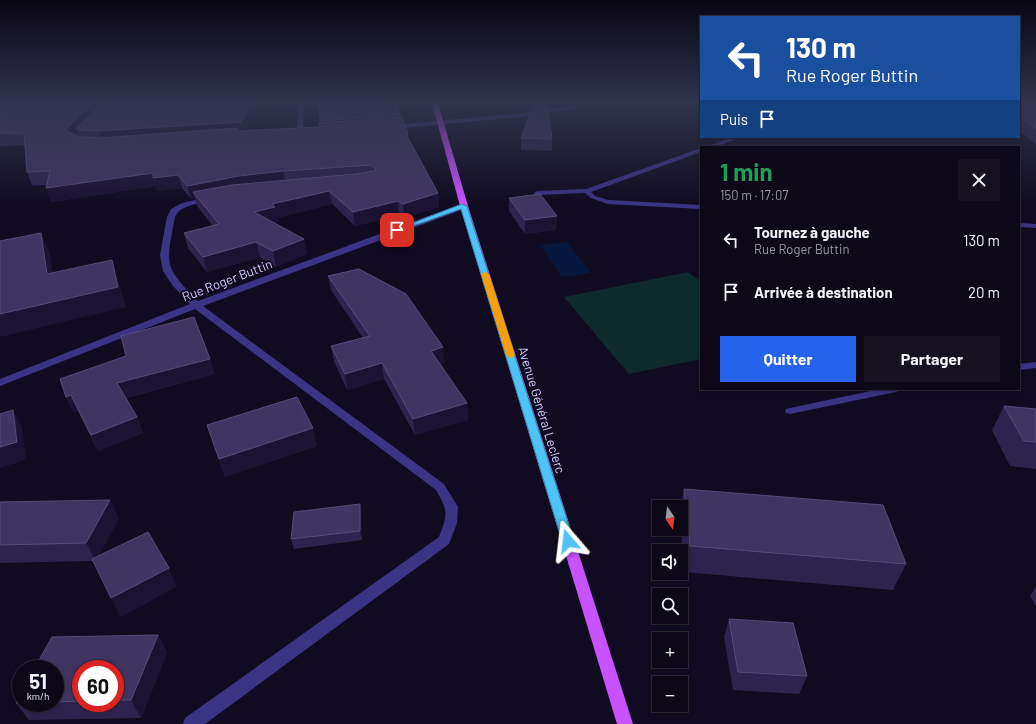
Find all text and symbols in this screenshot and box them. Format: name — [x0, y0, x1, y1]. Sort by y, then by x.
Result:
text: 130 m — [786, 30, 856, 64]
icon: left — [720, 32, 772, 84]
text: Rue Roger Buttin — [786, 64, 918, 86]
icon: arrive — [756, 108, 778, 130]
text: Puis — [720, 110, 748, 128]
text: 1 min — [720, 157, 773, 186]
button: close — [958, 159, 1000, 201]
text: 150 m · 17:07 — [720, 187, 788, 203]
pin — [380, 213, 414, 247]
icon: arrive — [386, 219, 408, 241]
text: Tournez à gauche — [754, 223, 870, 241]
icon: left — [720, 229, 742, 251]
text: 130 m — [963, 231, 1000, 249]
text: Rue Roger Buttin — [754, 241, 849, 257]
street label: Rue Roger Buttin — [180, 255, 274, 305]
icon: arrive — [720, 281, 742, 303]
text: Arrivée à destination — [754, 283, 893, 301]
text: 20 m — [968, 283, 1000, 301]
button: Quitter — [720, 336, 856, 382]
button: Partager — [864, 336, 1000, 382]
street label: Avenue Général Leclerc — [515, 345, 569, 476]
north arrow — [652, 500, 688, 536]
map controls — [652, 500, 688, 712]
position arrow — [547, 520, 589, 562]
button: sound — [652, 544, 688, 580]
button: search — [652, 588, 688, 624]
button: + — [652, 632, 688, 668]
speed limit sign: 60 — [72, 660, 124, 712]
text: 51 — [29, 669, 47, 693]
button: − — [652, 676, 688, 712]
text: km/h — [27, 690, 49, 702]

